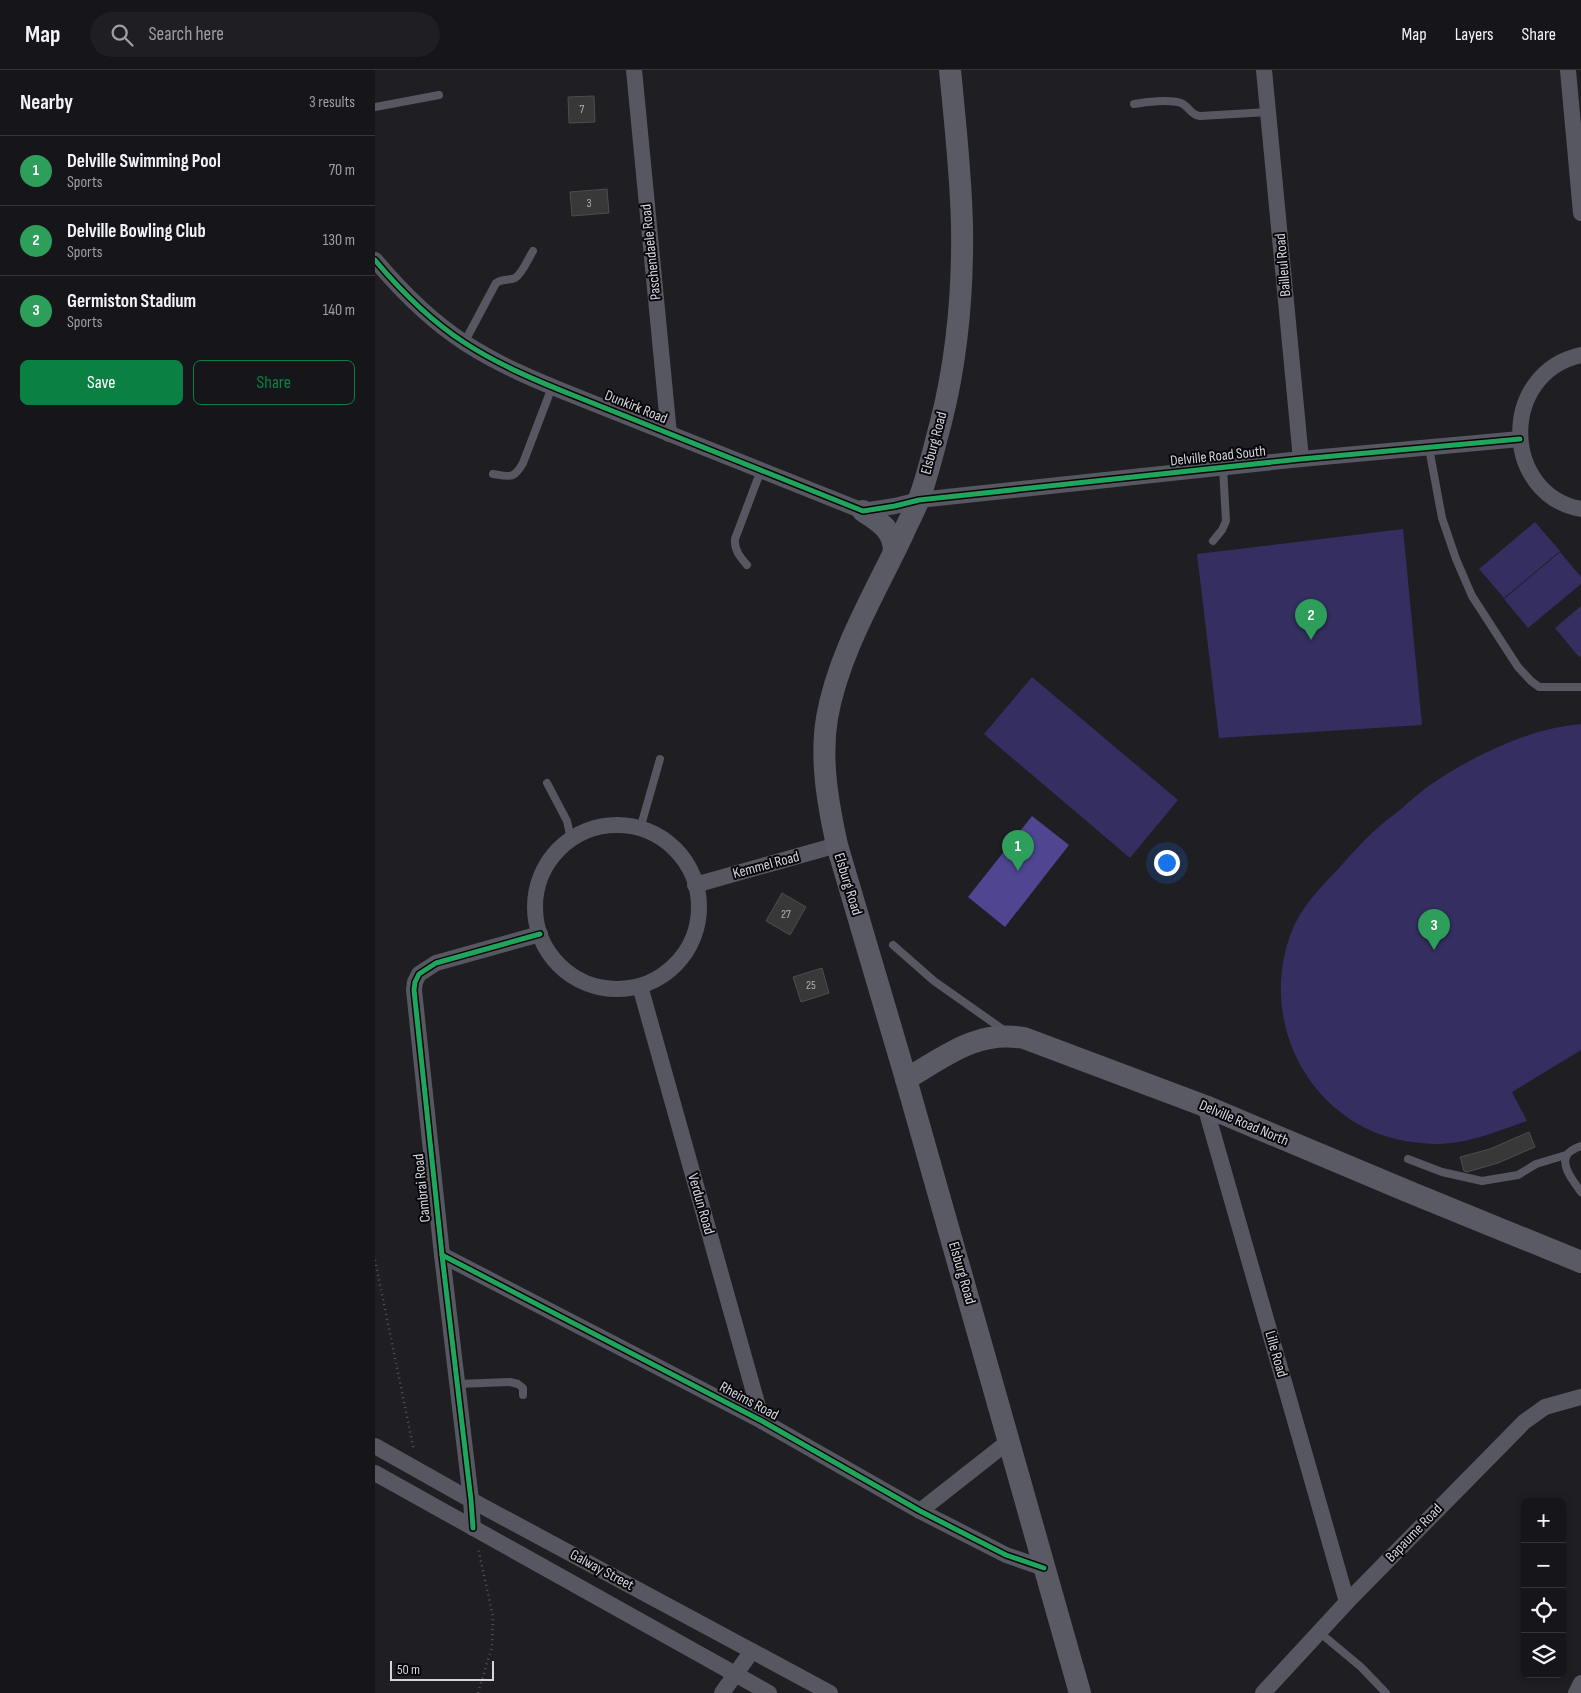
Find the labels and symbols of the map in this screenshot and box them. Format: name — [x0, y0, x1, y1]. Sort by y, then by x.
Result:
house number: 7 — [580, 102, 585, 117]
house number: 3 — [586, 196, 592, 211]
street label: Paschendaele Road — [637, 203, 665, 301]
street label: Bailleul Road — [1271, 233, 1295, 297]
street label: Dunkirk Road — [602, 386, 670, 428]
street label: Elsburg Road — [917, 410, 951, 476]
street label: Delville Road South — [1169, 442, 1267, 470]
pin: 2 — [1295, 599, 1327, 640]
pin: 1 — [1002, 830, 1034, 871]
street label: Kemmel Road — [731, 847, 801, 883]
your location — [1154, 850, 1180, 876]
street label: Elsburg Road — [830, 851, 866, 917]
house number: 27 — [781, 907, 791, 922]
pin: 3 — [1418, 909, 1450, 950]
house number: 25 — [806, 978, 816, 993]
street label: Delville Road North — [1196, 1096, 1292, 1150]
street label: Cambrai Road — [409, 1153, 435, 1223]
street label: Verdun Road — [683, 1171, 719, 1237]
street label: Elsburg Road — [944, 1240, 980, 1306]
street label: Lille Road — [1260, 1329, 1292, 1379]
street label: Rheims Road — [716, 1377, 782, 1425]
street label: Bapaume Road — [1382, 1500, 1446, 1566]
street label: Galway Street — [567, 1545, 638, 1595]
scale bar — [390, 1658, 494, 1681]

